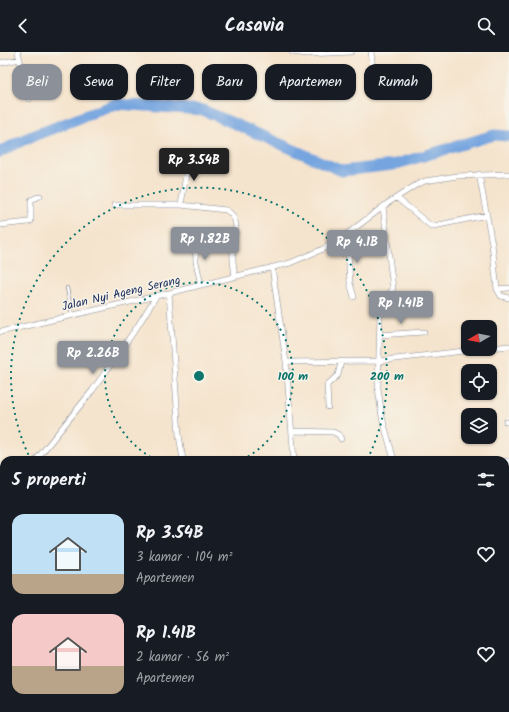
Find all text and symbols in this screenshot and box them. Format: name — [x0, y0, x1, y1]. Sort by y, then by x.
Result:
text: Casavia — [225, 12, 284, 41]
icon: back — [12, 15, 34, 37]
icon: search — [475, 15, 497, 37]
chip: Beli — [12, 64, 62, 100]
chip: Sewa — [70, 64, 128, 100]
chip: Filter — [136, 64, 194, 100]
chip: Baru — [202, 64, 257, 100]
chip: Apartemen — [265, 64, 356, 100]
chip: Rumah — [364, 64, 432, 100]
pin: Rp 3.54B — [153, 148, 235, 182]
text: Rp 3.54B — [168, 150, 220, 171]
pin: Rp 1.82B — [164, 227, 246, 261]
text: Rp 1.82B — [180, 229, 230, 250]
pin: Rp 4.1B — [320, 230, 394, 264]
text: Rp 4.1B — [336, 232, 378, 253]
street label: Jalan Nyi Ageng Serang — [60, 271, 183, 316]
pin: Rp 1.41B — [360, 291, 442, 325]
text: Rp 1.41B — [378, 293, 424, 314]
north arrow — [461, 320, 497, 356]
map controls — [461, 320, 497, 444]
pin: Rp 2.26B — [52, 341, 134, 375]
text: Rp 2.26B — [66, 343, 120, 364]
button: locate — [461, 364, 497, 400]
text: 100 m — [278, 367, 308, 386]
text: 200 m — [370, 367, 404, 386]
centre of rings — [192, 369, 206, 383]
button: layers — [461, 408, 497, 444]
text: 5 properti — [12, 467, 86, 494]
icon: filters — [475, 469, 497, 491]
text: Rp 3.54B — [136, 520, 204, 547]
icon: home — [44, 530, 92, 578]
icon: heart — [475, 543, 497, 565]
text: 3 kamar · 104 m² — [136, 547, 232, 568]
text: Apartemen — [136, 568, 195, 589]
text: Rp 1.41B — [136, 620, 196, 647]
icon: home — [44, 630, 92, 678]
icon: heart — [475, 643, 497, 665]
text: 2 kamar · 56 m² — [136, 647, 229, 668]
text: Apartemen — [136, 668, 195, 689]

